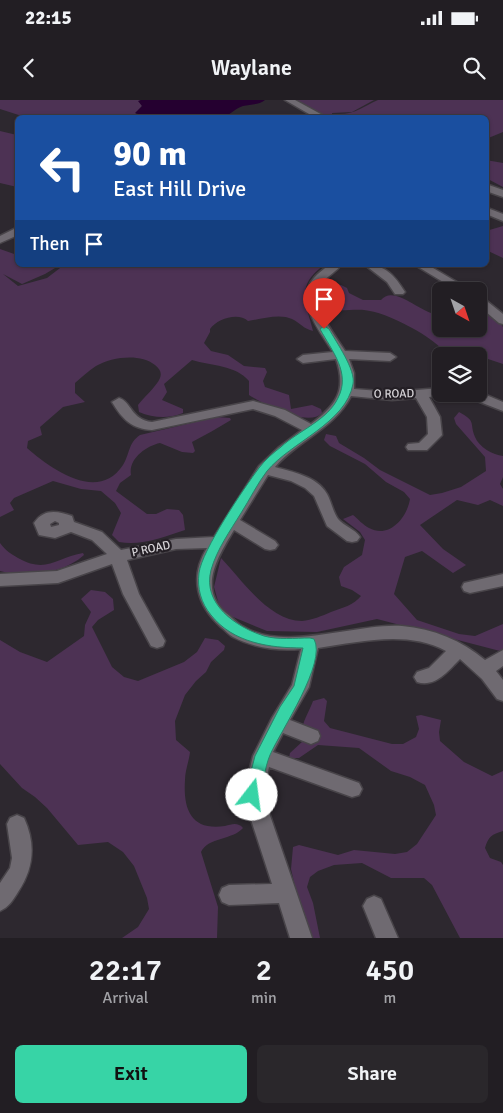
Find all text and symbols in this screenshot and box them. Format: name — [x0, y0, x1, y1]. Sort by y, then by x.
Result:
text: 22:15 — [25, 6, 72, 30]
icon: back — [15, 54, 43, 82]
text: Waylane — [211, 54, 292, 81]
icon: search — [460, 54, 488, 82]
text: 90 m — [113, 132, 187, 175]
icon: left — [30, 135, 95, 200]
text: East Hill Drive — [113, 175, 246, 202]
icon: arrive — [80, 230, 108, 258]
text: Then — [30, 232, 70, 256]
pin — [303, 278, 345, 329]
north arrow — [432, 282, 488, 338]
map controls — [432, 282, 487, 402]
icon: arrive — [310, 285, 338, 313]
button: layers — [432, 347, 487, 402]
street label: O ROAD — [374, 386, 415, 402]
street label: P ROAD — [130, 538, 172, 560]
position arrow — [225, 768, 277, 820]
text: 22:17 — [89, 952, 162, 989]
text: 2 — [256, 952, 272, 989]
text: 450 — [366, 952, 414, 989]
text: Arrival — [102, 988, 148, 1008]
text: min — [251, 988, 277, 1008]
text: m — [383, 988, 396, 1008]
button: Exit — [15, 1045, 247, 1103]
button: Share — [257, 1045, 488, 1103]

